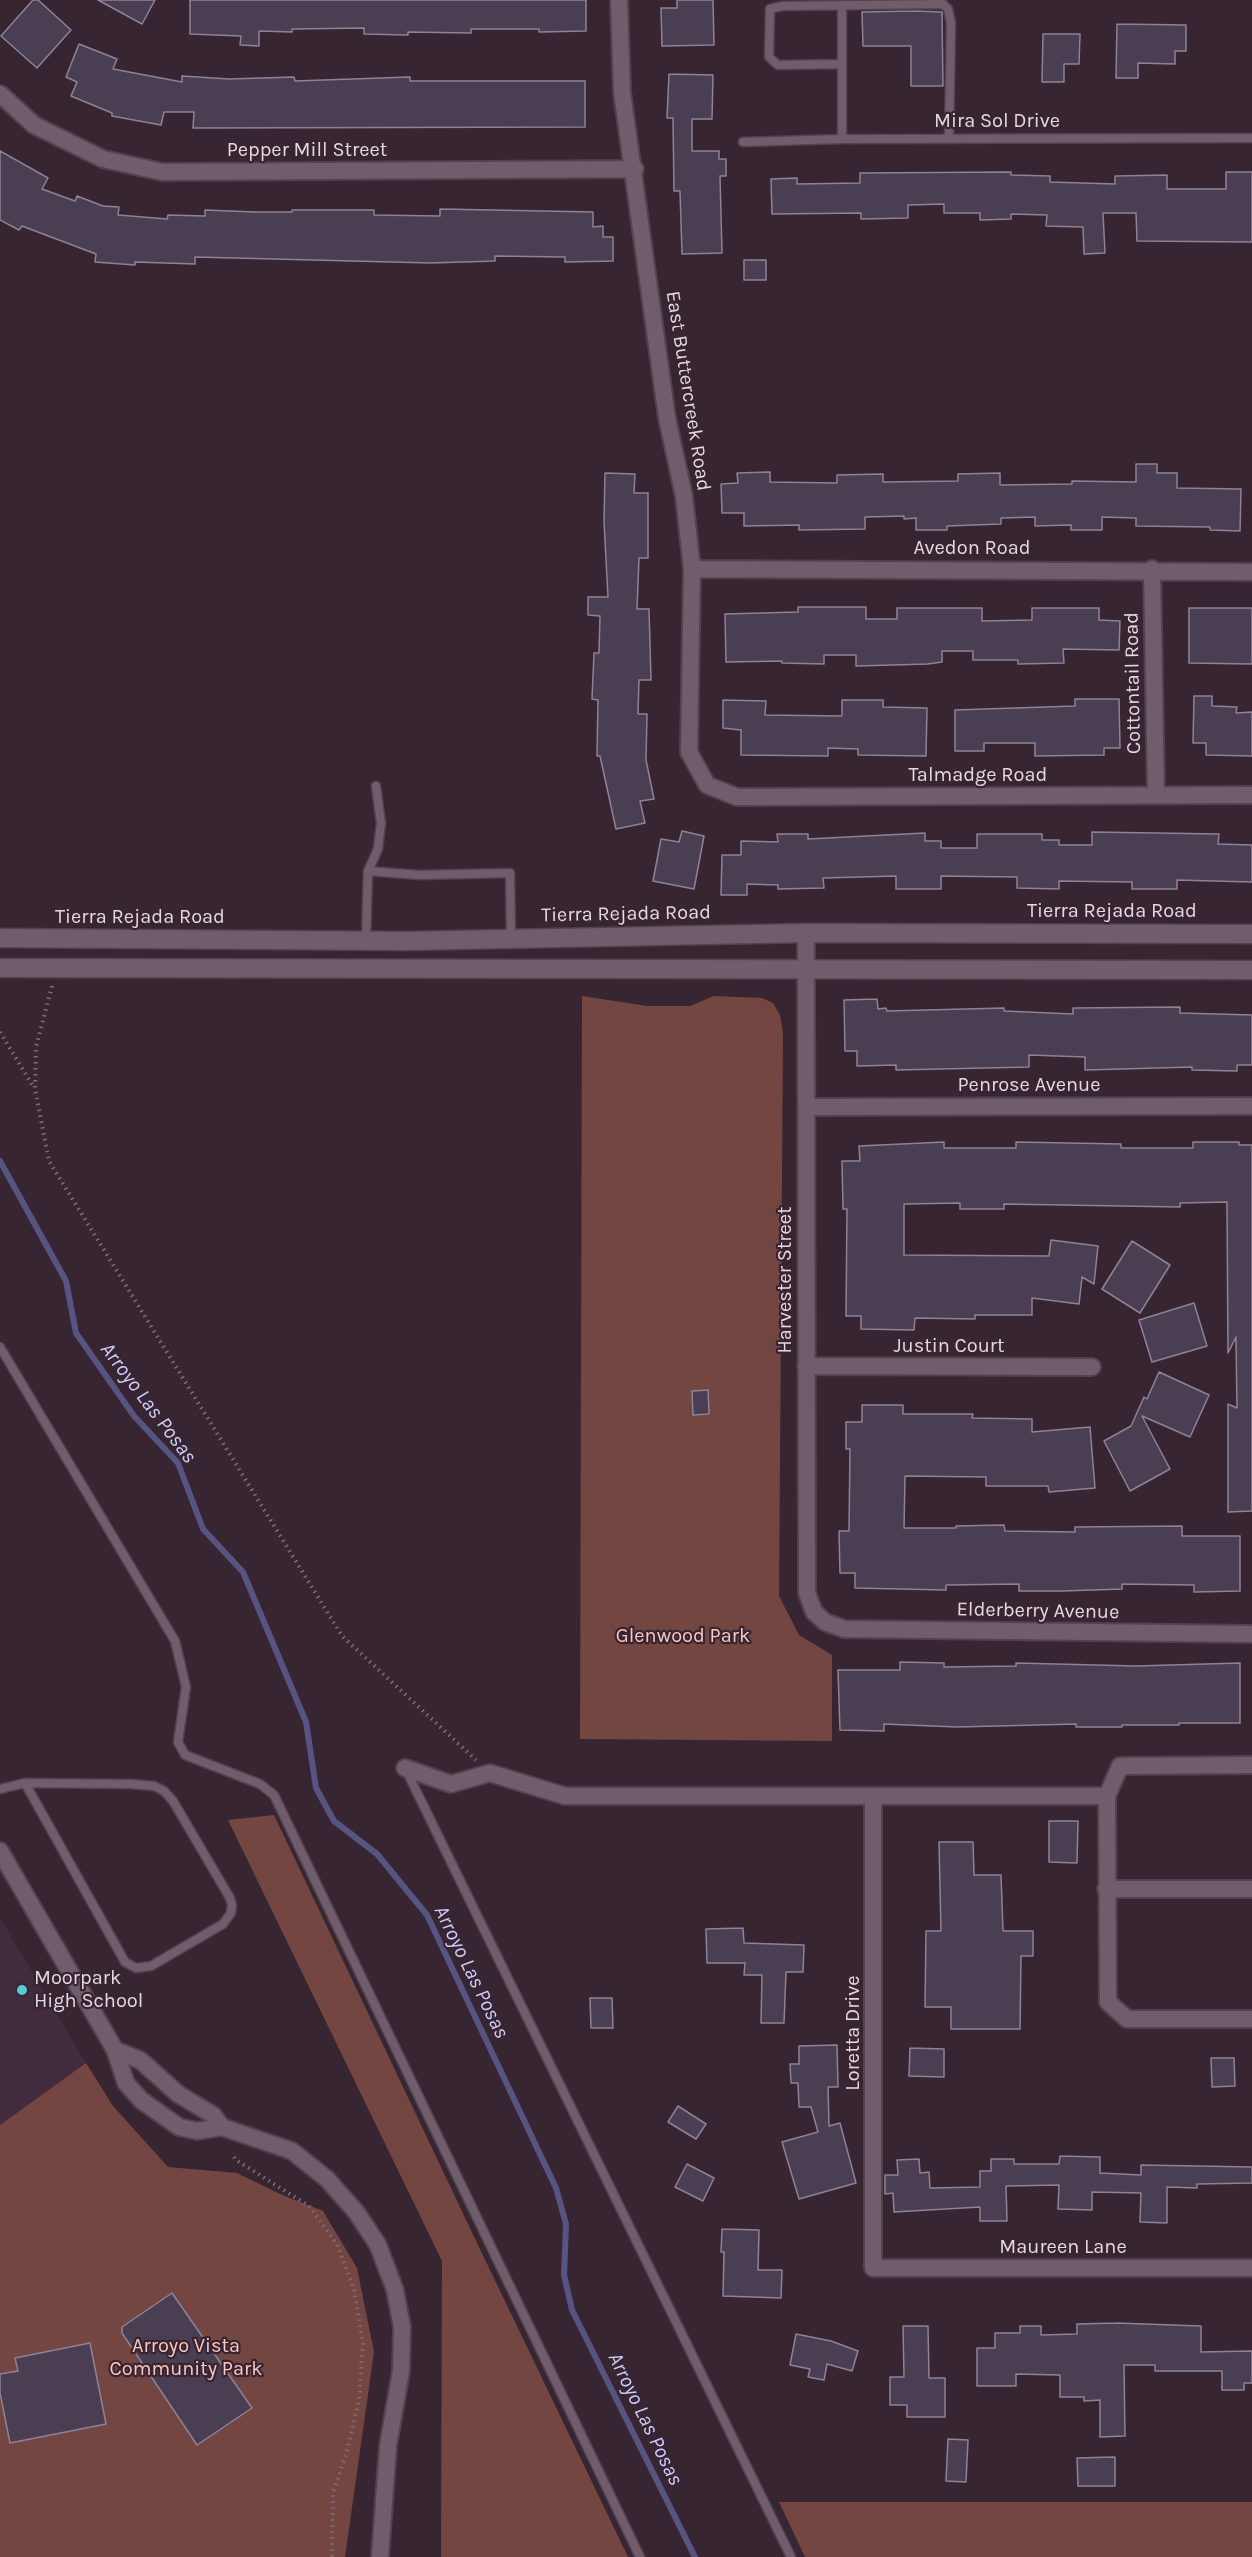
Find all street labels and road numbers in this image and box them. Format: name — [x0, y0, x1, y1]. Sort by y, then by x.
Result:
street label: Mira Sol Drive — [934, 109, 1060, 133]
street label: Pepper Mill Street — [227, 138, 387, 162]
street label: East Buttercreek Road — [660, 289, 716, 493]
street label: Avedon Road — [913, 536, 1031, 560]
street label: Cottontail Road — [1120, 612, 1146, 754]
street label: Talmadge Road — [909, 763, 1047, 787]
street label: Tierra Rejada Road — [1027, 899, 1197, 923]
street label: Tierra Rejada Road — [541, 901, 711, 927]
street label: Tierra Rejada Road — [55, 905, 225, 929]
street label: Penrose Avenue — [958, 1073, 1100, 1097]
street label: Harvester Street — [773, 1206, 797, 1354]
street label: Justin Court — [893, 1334, 1005, 1358]
street label: Elderberry Avenue — [956, 1598, 1120, 1624]
street label: Loretta Drive — [841, 1975, 865, 2091]
street label: Maureen Lane — [999, 2235, 1127, 2259]

